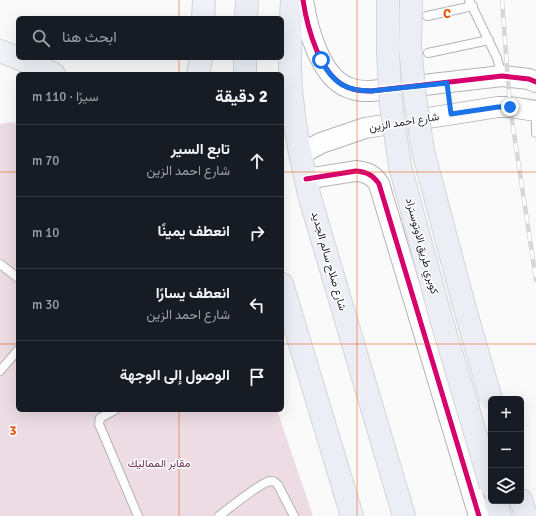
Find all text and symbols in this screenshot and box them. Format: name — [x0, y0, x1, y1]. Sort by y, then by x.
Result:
text: C — [443, 6, 451, 22]
search box — [16, 16, 284, 60]
icon: search — [30, 27, 52, 49]
text: ابحث هنا — [62, 28, 117, 46]
route start — [312, 51, 330, 69]
text: 2 دقيقة — [215, 86, 268, 107]
text: سيرًا · 110 m — [32, 89, 99, 105]
route end — [501, 98, 519, 116]
street label: شارع احمد الزين — [368, 110, 440, 135]
text: تابع السير — [171, 140, 230, 158]
icon: ahead — [246, 150, 268, 172]
text: 70 m — [32, 153, 59, 169]
text: شارع احمد الزين — [146, 163, 230, 179]
street label: كوبري طريق الاوتوستراد — [400, 196, 441, 296]
street label: شارع صلاح سالم الجديد — [308, 210, 349, 313]
text: انعطف يمينًا — [158, 222, 230, 240]
icon: right — [246, 222, 268, 244]
text: 10 m — [32, 225, 59, 241]
text: انعطف يسارًا — [156, 284, 230, 302]
icon: left — [246, 294, 268, 316]
text: 30 m — [32, 297, 59, 313]
text: شارع احمد الزين — [146, 307, 230, 323]
text: الوصول إلى الوجهة — [120, 366, 230, 384]
icon: arrive — [246, 366, 268, 388]
map controls — [488, 396, 524, 504]
button: + — [488, 396, 524, 432]
text: 3 — [9, 423, 17, 439]
button: − — [488, 432, 524, 468]
park label: مقابر المماليك — [128, 457, 190, 470]
button: layers — [488, 468, 524, 504]

